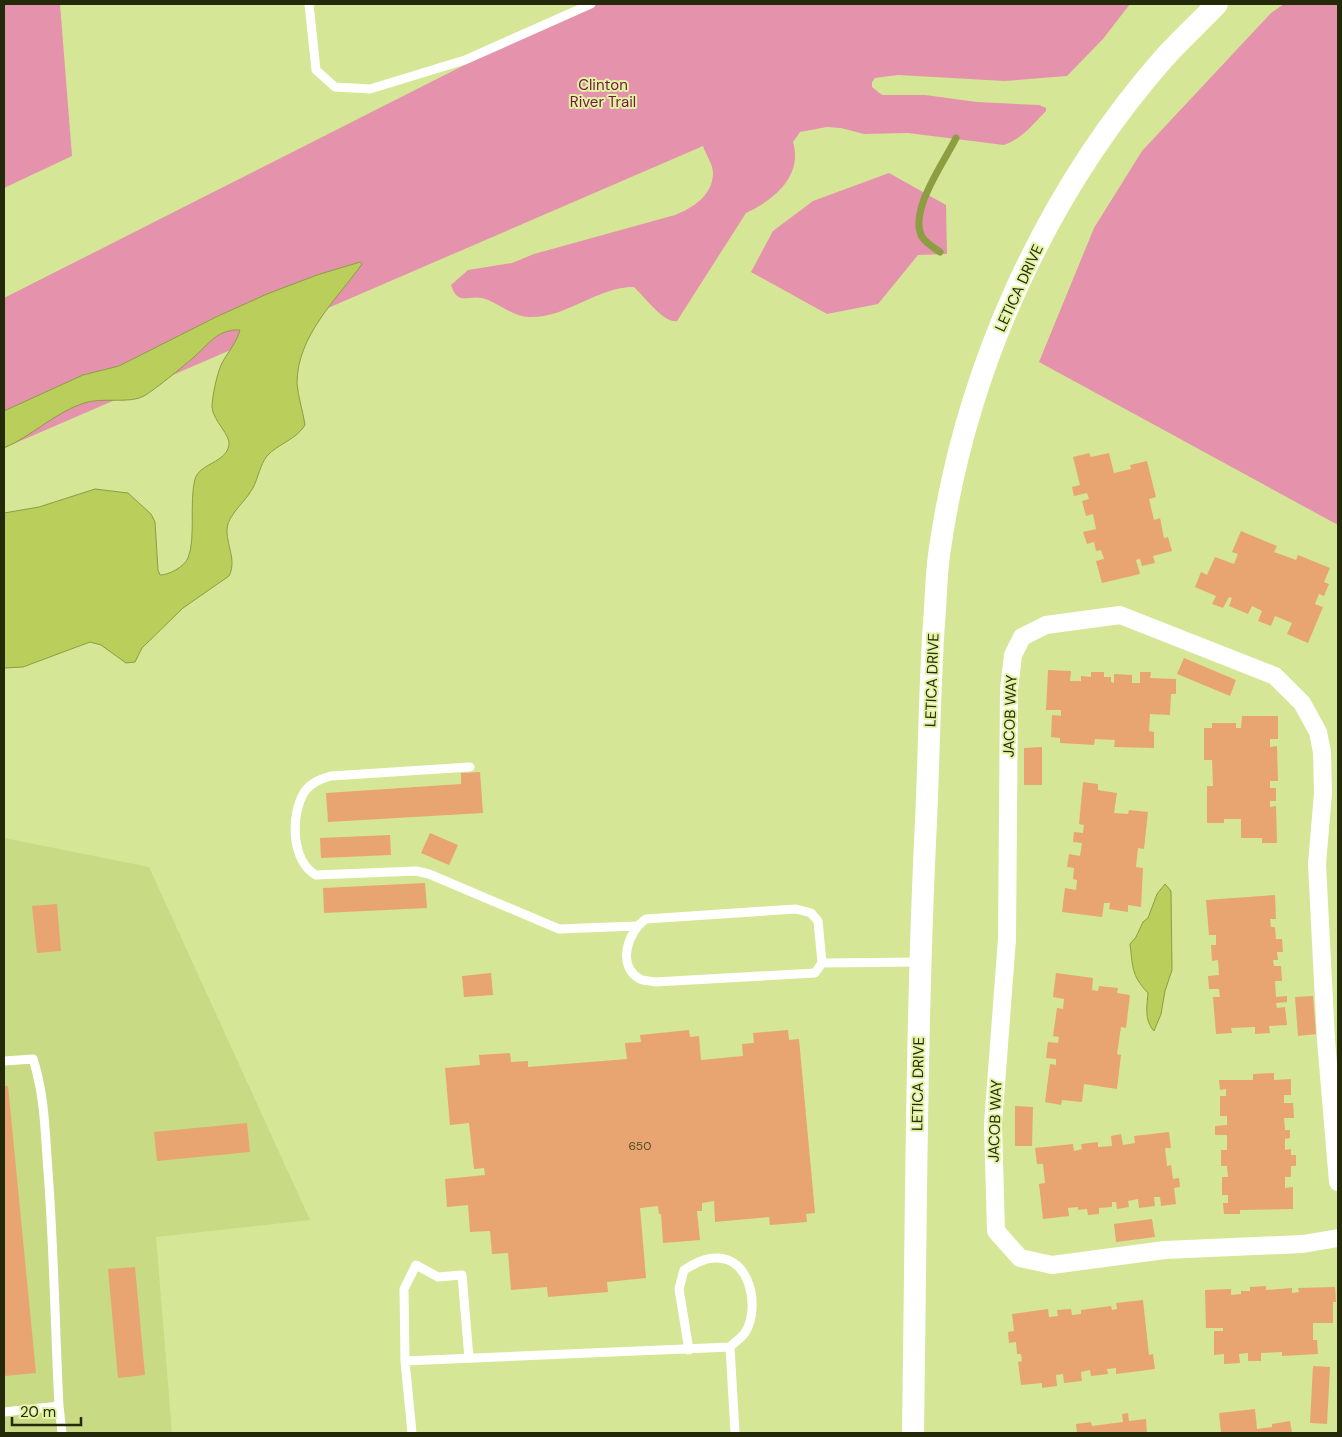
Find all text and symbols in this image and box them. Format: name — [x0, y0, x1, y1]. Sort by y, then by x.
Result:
park label: Clinton River Trail — [570, 75, 636, 112]
street label: LETICA DRIVE — [990, 241, 1048, 335]
street label: LETICA DRIVE — [920, 633, 944, 727]
street label: JACOB WAY — [999, 674, 1021, 758]
street label: LETICA DRIVE — [907, 1037, 929, 1131]
street label: JACOB WAY — [984, 1079, 1006, 1163]
house number: 650 — [629, 1138, 651, 1154]
scale bar — [12, 1394, 81, 1426]
text: 20 m — [20, 1402, 56, 1422]

